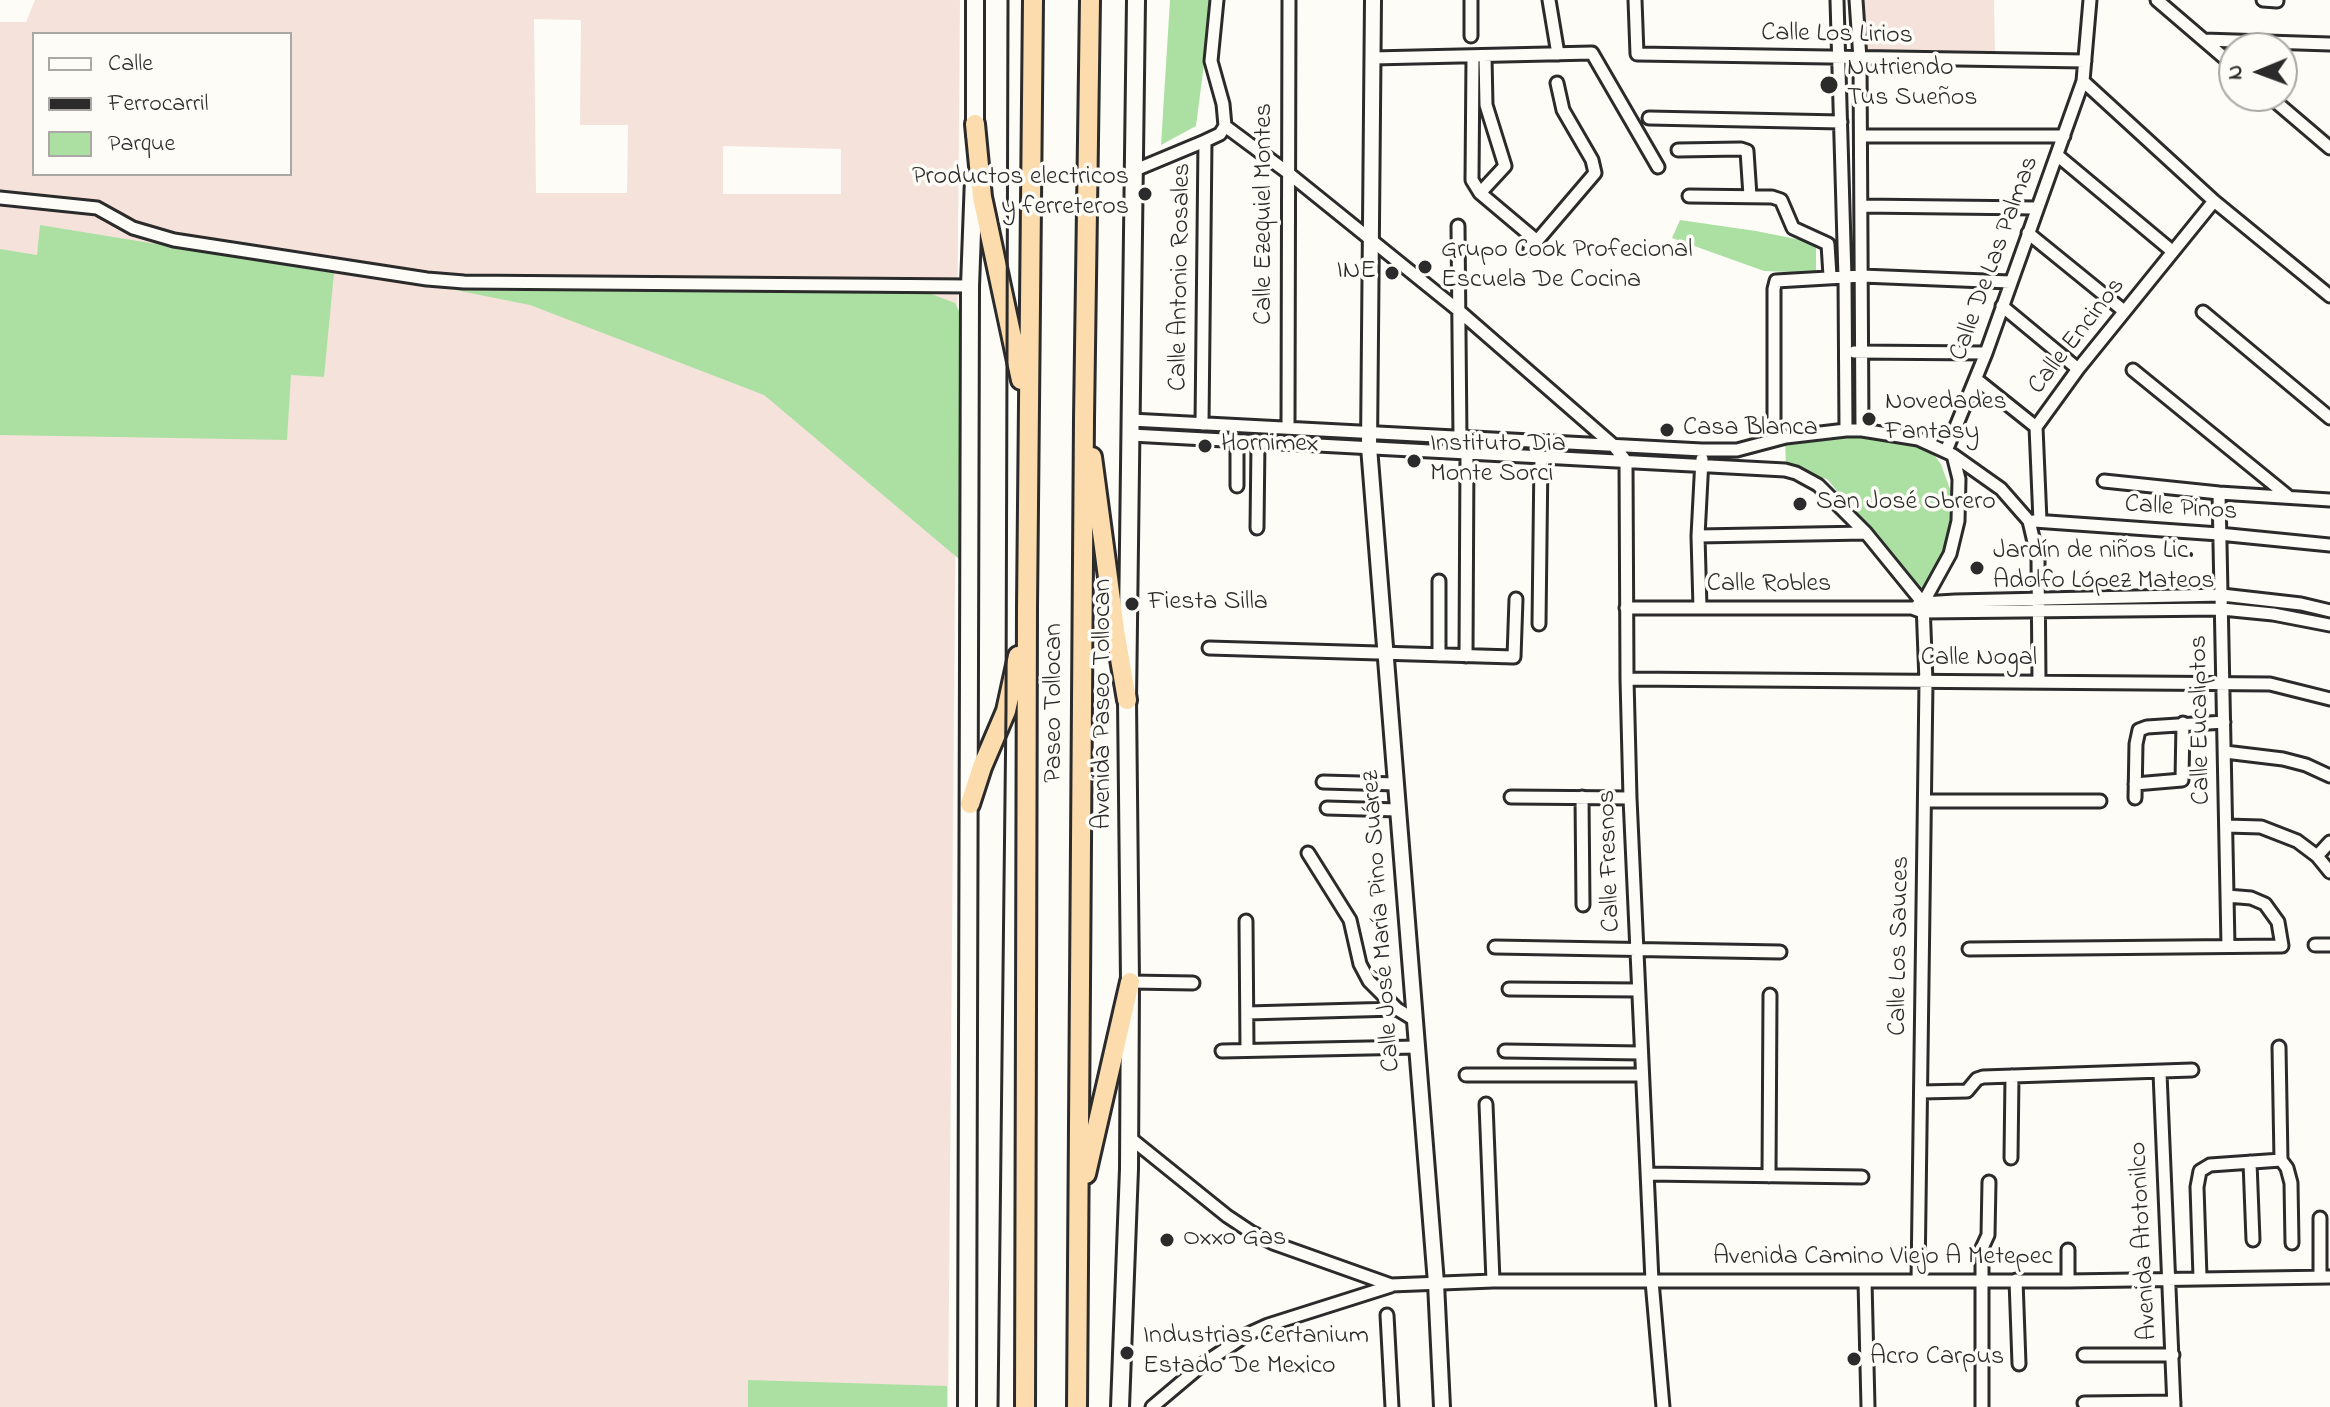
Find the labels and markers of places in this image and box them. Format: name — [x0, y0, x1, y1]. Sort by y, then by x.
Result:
place label: Nutriendo Tus Sueños — [1847, 54, 1978, 116]
marker: Nutriendo Tus Sueños — [1818, 74, 1840, 96]
place label: Productos electricos y ferreteros — [912, 163, 1129, 224]
marker: Productos electricos y ferreteros — [1136, 185, 1154, 203]
place label: Grupo Cook Profecional Escuela De Cocina — [1441, 236, 1692, 298]
place label: INE — [1337, 257, 1376, 289]
marker: Grupo Cook Profecional Escuela De Cocina — [1416, 258, 1434, 276]
marker: INE — [1383, 264, 1401, 282]
place label: Novedades Fantasy — [1885, 388, 2007, 450]
marker: Novedades Fantasy — [1860, 410, 1878, 428]
place label: Casa Blanca — [1683, 414, 1818, 446]
marker: Casa Blanca — [1658, 421, 1676, 439]
place label: Hornimex — [1221, 430, 1319, 462]
place label: Instituto Dia Monte Sorci — [1430, 430, 1566, 492]
marker: Hornimex — [1196, 437, 1214, 455]
marker: Instituto Dia Monte Sorci — [1405, 452, 1423, 470]
place label: San José Obrero — [1816, 488, 1996, 520]
marker: San José Obrero — [1791, 495, 1809, 513]
place label: Jardín de niños Lic. Adolfo López Mateos — [1993, 537, 2215, 598]
marker: Jardín de niños Lic. Adolfo López Mateos — [1968, 559, 1986, 577]
place label: Fiesta Silla — [1148, 588, 1268, 620]
marker: Fiesta Silla — [1123, 595, 1141, 613]
place label: Oxxo Gas — [1183, 1224, 1286, 1256]
marker: Oxxo Gas — [1158, 1231, 1176, 1249]
place label: Industrias Certanium Estado De Mexico — [1143, 1322, 1369, 1384]
place label: Acro Carpus — [1870, 1343, 2004, 1375]
marker: Industrias Certanium Estado De Mexico — [1118, 1344, 1136, 1362]
marker: Acro Carpus — [1845, 1350, 1863, 1368]

